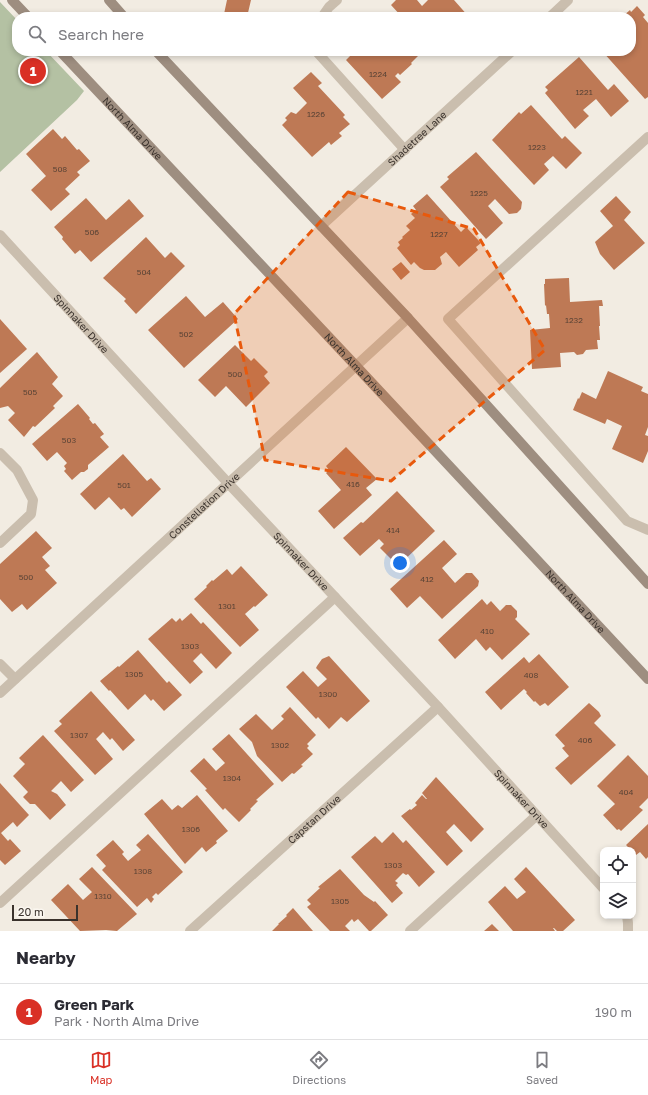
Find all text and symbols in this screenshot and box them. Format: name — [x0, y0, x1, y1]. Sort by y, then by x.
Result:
search box — [12, 12, 636, 56]
icon: search — [26, 23, 48, 45]
text: Search here — [58, 25, 144, 43]
pin: 1 — [20, 56, 46, 86]
house number: 1224 — [369, 69, 387, 79]
house number: 1221 — [575, 87, 593, 97]
street label: North Alma Drive — [100, 94, 165, 162]
street label: Shadetree Lane — [385, 108, 449, 168]
house number: 1226 — [307, 109, 325, 119]
house number: 1223 — [528, 142, 546, 152]
house number: 508 — [53, 164, 67, 174]
house number: 1225 — [470, 188, 488, 198]
house number: 506 — [85, 227, 99, 237]
house number: 1227 — [430, 229, 448, 239]
house number: 504 — [137, 267, 151, 277]
street label: Spinnaker Drive — [51, 291, 111, 355]
house number: 1232 — [565, 315, 583, 325]
house number: 502 — [179, 329, 193, 339]
street label: North Alma Drive — [322, 330, 387, 399]
house number: 500 — [228, 369, 242, 379]
house number: 505 — [23, 387, 37, 397]
house number: 503 — [62, 435, 76, 445]
street label: Constellation Drive — [166, 470, 242, 541]
house number: 416 — [346, 479, 360, 489]
house number: 501 — [117, 480, 131, 490]
house number: 414 — [386, 525, 400, 535]
street label: Spinnaker Drive — [271, 529, 332, 593]
your location — [390, 553, 410, 573]
street label: North Alma Drive — [543, 567, 608, 635]
house number: 500 — [19, 572, 33, 582]
house number: 412 — [420, 574, 434, 584]
house number: 1301 — [218, 601, 236, 611]
house number: 410 — [480, 626, 494, 636]
house number: 1303 — [181, 641, 199, 651]
house number: 1305 — [125, 669, 143, 679]
house number: 408 — [524, 670, 538, 680]
house number: 1300 — [319, 689, 337, 699]
house number: 1307 — [70, 730, 88, 740]
house number: 406 — [578, 735, 592, 745]
house number: 1302 — [271, 740, 289, 750]
street label: Spinnaker Drive — [492, 767, 552, 831]
house number: 1304 — [223, 773, 241, 783]
house number: 404 — [619, 787, 633, 797]
street label: Capstan Drive — [285, 792, 343, 846]
house number: 1306 — [182, 824, 200, 834]
map controls — [600, 847, 636, 919]
button: locate — [600, 847, 636, 883]
house number: 1303 — [384, 860, 402, 870]
house number: 1308 — [134, 866, 152, 876]
button: layers — [600, 883, 636, 919]
house number: 1310 — [94, 891, 112, 901]
house number: 1305 — [331, 896, 349, 906]
scale bar — [12, 903, 78, 922]
text: 20 m — [18, 905, 44, 918]
text: Nearby — [16, 947, 76, 968]
text: Green Park — [54, 995, 134, 1013]
text: 1 — [26, 1004, 32, 1020]
text: 190 m — [595, 1004, 632, 1020]
text: Park · North Alma Drive — [54, 1013, 199, 1029]
tab: Map — [90, 1049, 112, 1086]
tab: Directions — [292, 1049, 346, 1086]
tab: Saved — [526, 1049, 558, 1086]

